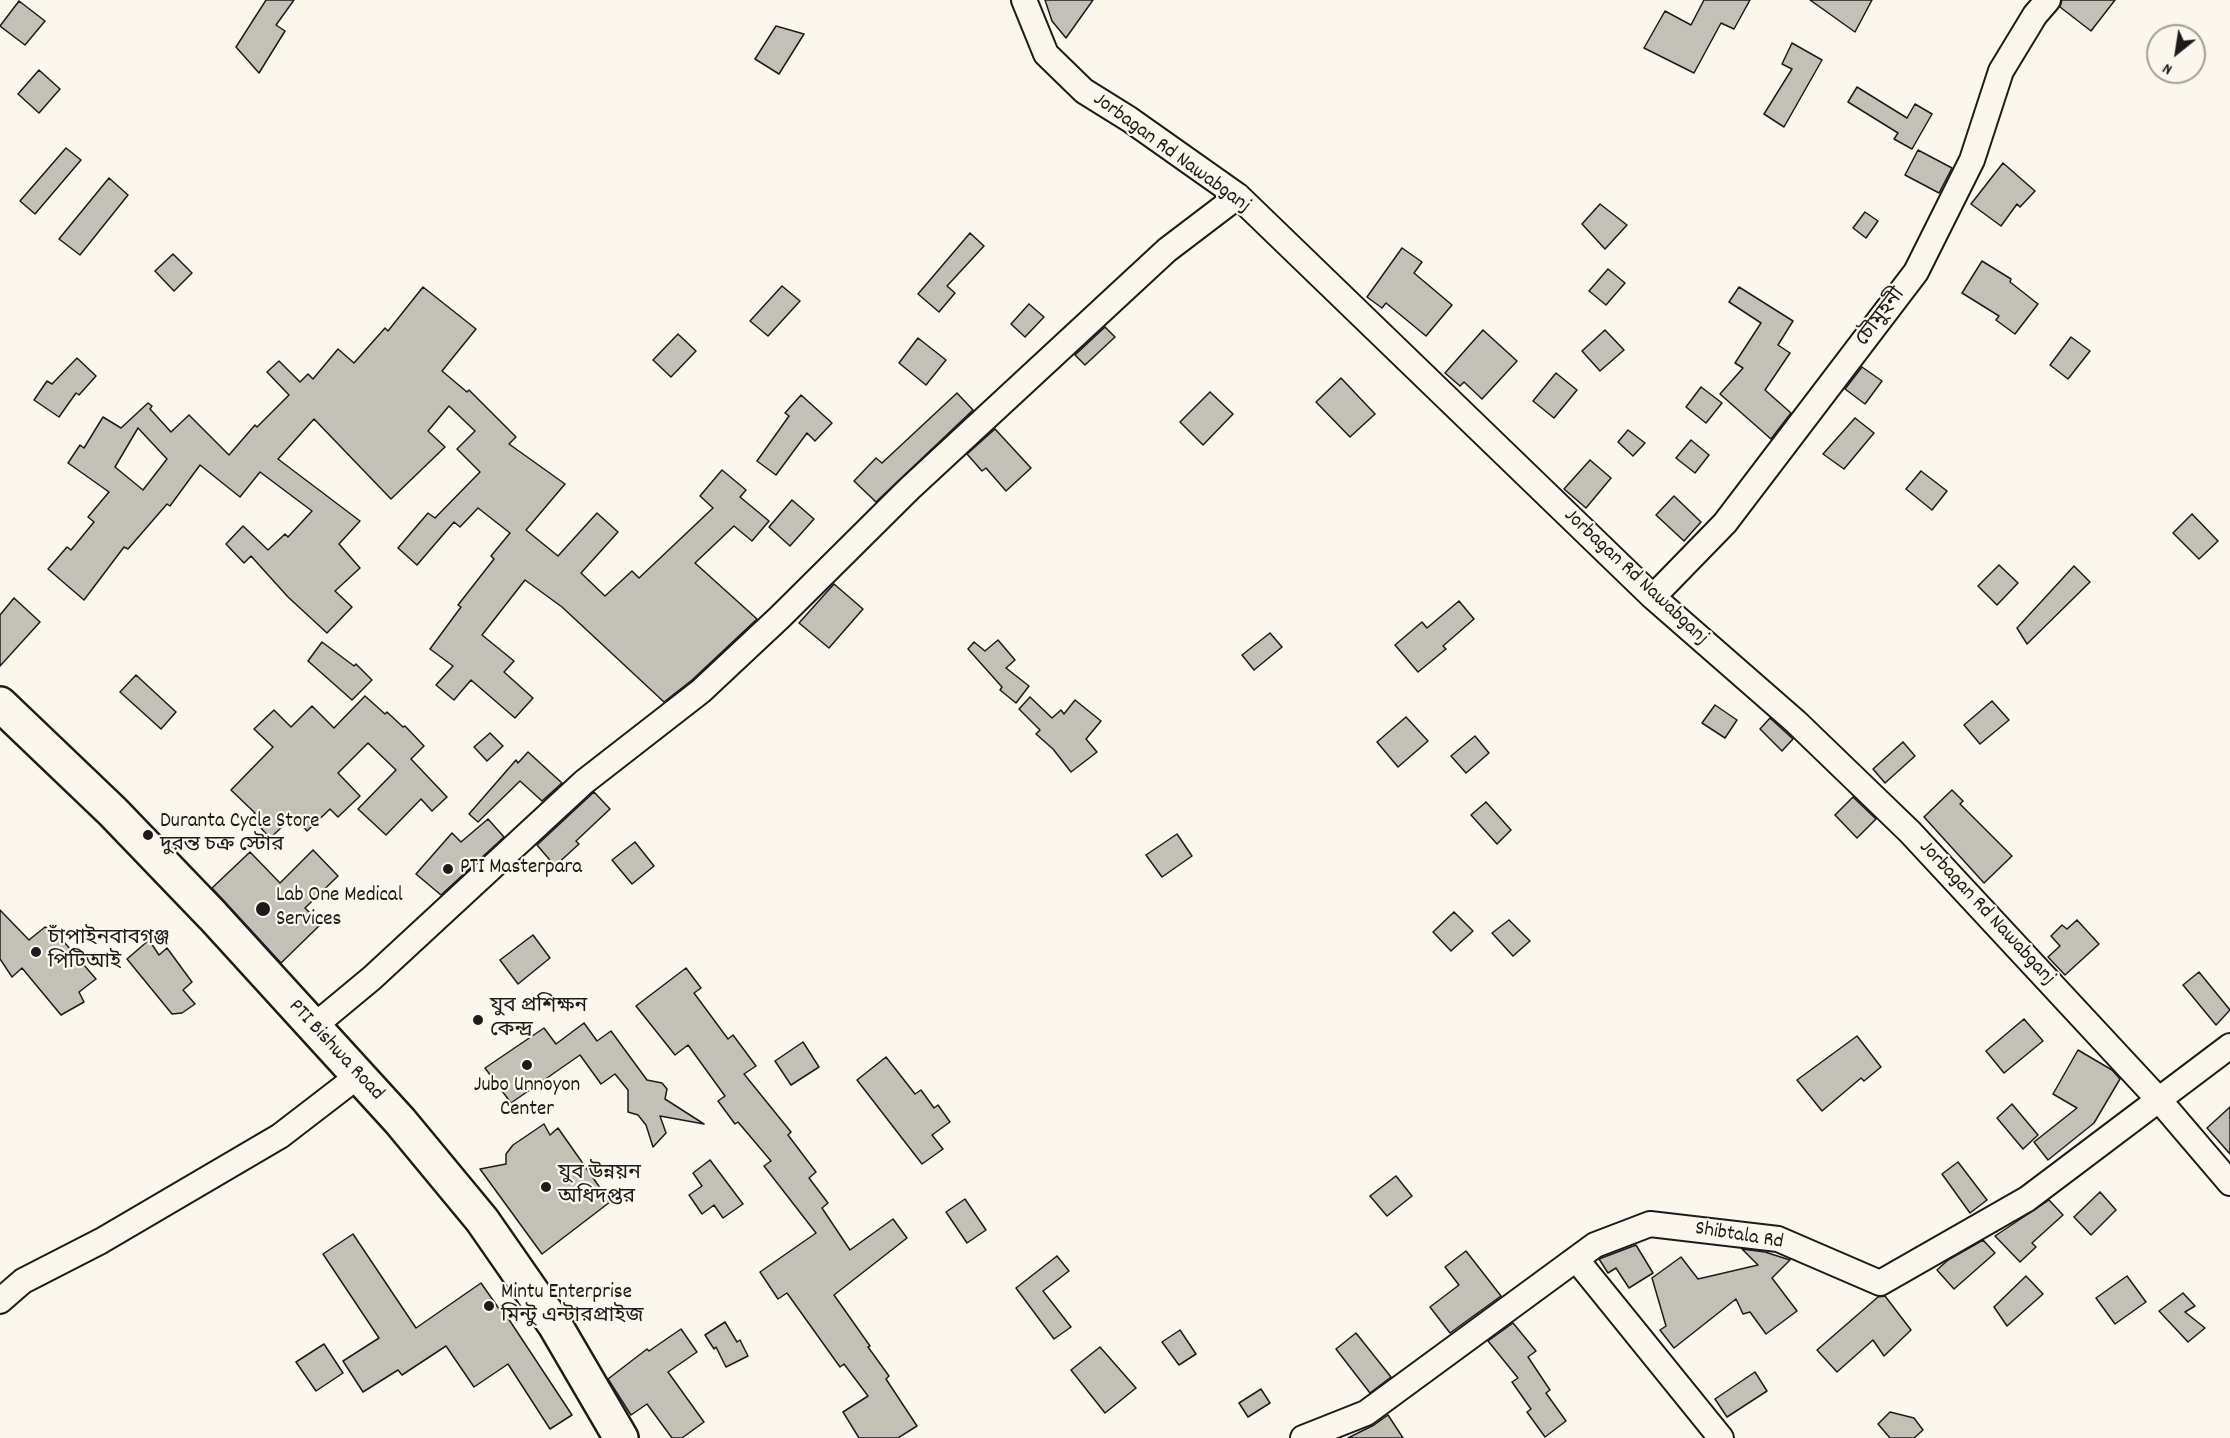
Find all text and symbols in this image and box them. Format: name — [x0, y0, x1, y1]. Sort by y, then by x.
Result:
north arrow — [2146, 24, 2206, 84]
text: N — [2159, 56, 2177, 80]
street label: Jorbagan Rd Nawabganj — [1087, 88, 1255, 220]
street label: চৌমুহনী — [1852, 284, 1912, 352]
street label: Jorbagan Rd Nawabganj — [1557, 504, 1713, 652]
place label: Duranta Cycle Store দুরন্ত চক্র স্টোর — [160, 810, 319, 860]
marker: Duranta Cycle Store দুরন্ত চক্র স্টোর — [141, 828, 155, 842]
street label: Jorbagan Rd Nawabganj — [1912, 836, 2060, 992]
place label: PTI Masterpara — [460, 856, 582, 882]
marker: PTI Masterpara — [441, 862, 455, 876]
place label: Lab One Medical Services — [276, 884, 403, 934]
marker: Lab One Medical Services — [254, 900, 272, 918]
place label: চাঁপাইনবাবগঞ্জ পিটিআই — [48, 927, 170, 977]
marker: চাঁপাইনবাবগঞ্জ পিটিআই — [29, 945, 43, 959]
street label: PTI Bishwa Road — [282, 995, 388, 1107]
place label: যুব প্রশিক্ষন কেন্দ্র — [490, 995, 587, 1045]
marker: যুব প্রশিক্ষন কেন্দ্র — [471, 1013, 485, 1027]
marker: Jubo Unnoyon Center — [520, 1058, 534, 1072]
place label: Jubo Unnoyon Center — [474, 1074, 580, 1124]
place label: যুব উন্নয়ন অধিদপ্তর — [558, 1162, 641, 1212]
marker: যুব উন্নয়ন অধিদপ্তর — [539, 1180, 553, 1194]
street label: Shibtala Rd — [1693, 1218, 1785, 1256]
place label: Mintu Enterprise মিন্টু এন্টারপ্রাইজ — [501, 1281, 644, 1331]
marker: Mintu Enterprise মিন্টু এন্টারপ্রাইজ — [482, 1299, 496, 1313]

